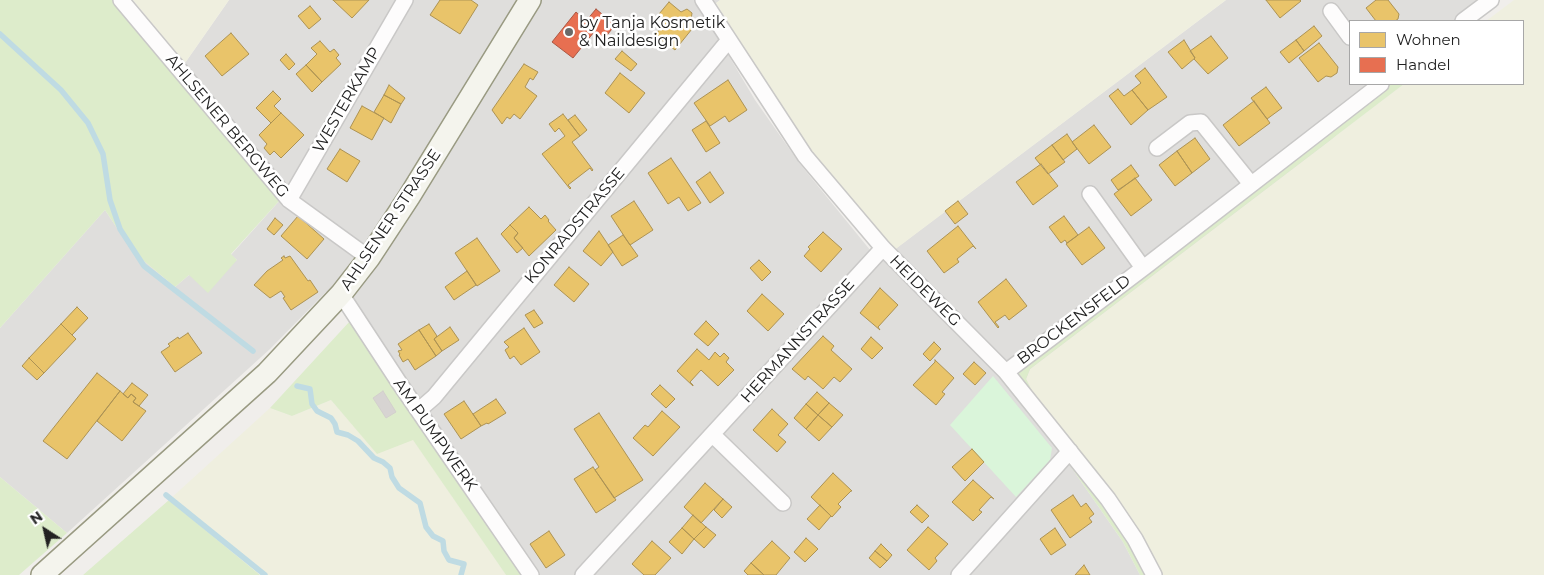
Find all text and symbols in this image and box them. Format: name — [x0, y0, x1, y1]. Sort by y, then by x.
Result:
place label: by Tanja Kosmetik & Naildesign — [579, 13, 725, 51]
legend — [1349, 20, 1524, 85]
marker: by Tanja Kosmetik & Naildesign — [563, 26, 575, 38]
text: Wohnen — [1396, 30, 1461, 49]
street label: WESTERKAMP — [309, 44, 385, 156]
street label: AHLSENER BERGWEG — [161, 50, 293, 202]
text: Handel — [1396, 55, 1450, 74]
street label: AHLSENER STRASSE — [337, 146, 445, 294]
street label: KONRADSTRASSE — [521, 164, 629, 288]
street label: HEIDEWEG — [885, 251, 965, 331]
street label: BROCKENSFELD — [1014, 271, 1134, 369]
street label: HERMANNSTRASSE — [737, 275, 859, 407]
street label: AM PUMPWERK — [389, 375, 481, 495]
north arrow — [20, 505, 70, 555]
text: N — [27, 507, 46, 528]

